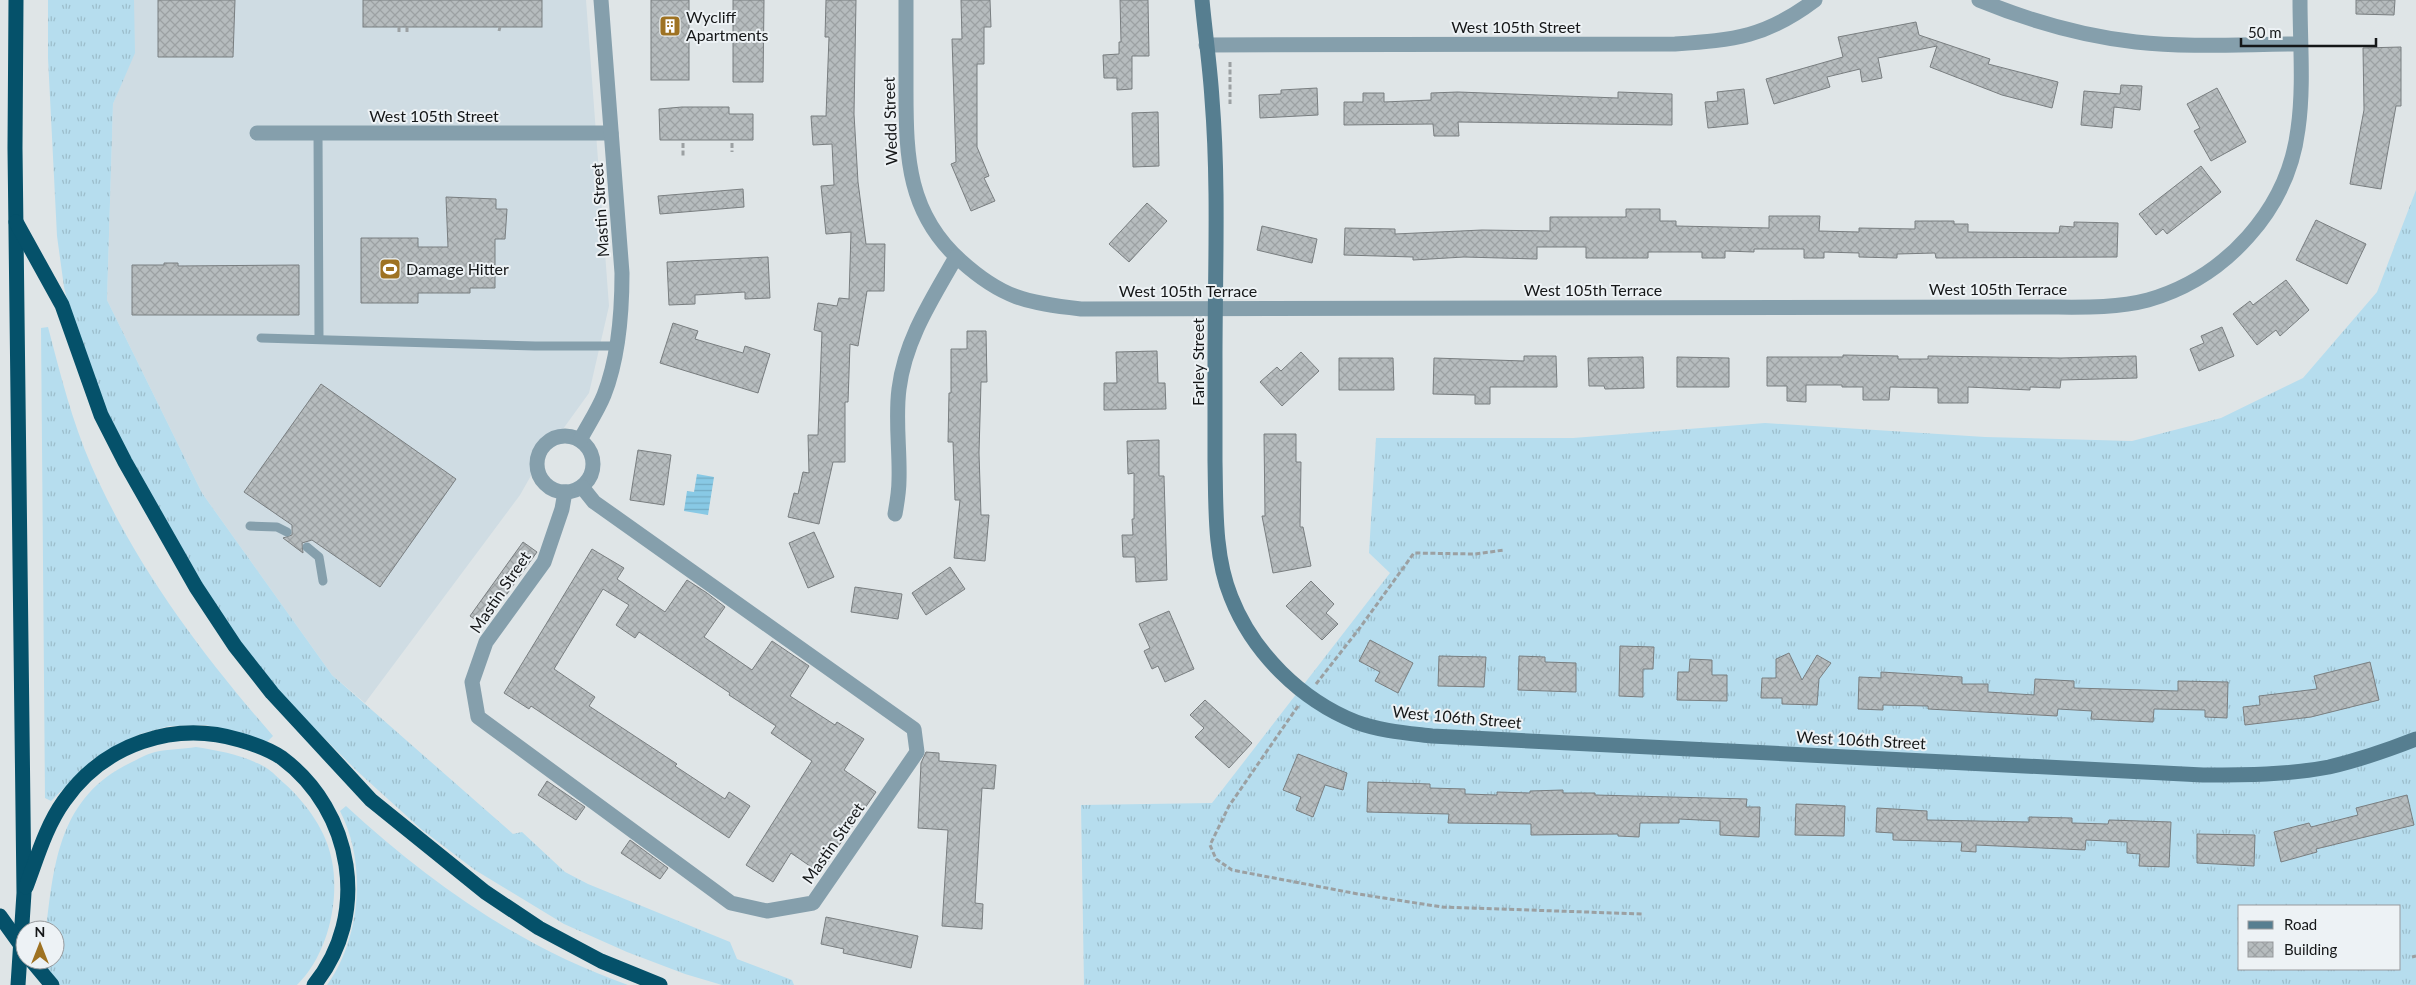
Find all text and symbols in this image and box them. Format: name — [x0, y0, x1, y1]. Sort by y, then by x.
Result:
place label: Wycliff Apartments — [686, 7, 768, 44]
building icon: Wycliff Apartments — [658, 14, 682, 38]
scale bar — [2241, 15, 2376, 47]
street label: West 105th Street — [1451, 17, 1581, 36]
text: 50 m — [2248, 23, 2282, 41]
street label: Wedd Street — [878, 76, 901, 165]
street label: West 105th Street — [369, 106, 499, 125]
street label: Mastin Street — [587, 162, 612, 258]
sports icon: Damage Hitter — [378, 257, 402, 281]
place label: Damage Hitter — [406, 259, 509, 278]
street label: West 105th Terrace — [1929, 279, 2067, 298]
street label: West 105th Terrace — [1524, 280, 1662, 299]
street label: West 105th Terrace — [1119, 281, 1257, 300]
street label: Farley Street — [1188, 318, 1207, 406]
street label: Mastin Street — [465, 547, 534, 636]
street label: West 106th Street — [1392, 701, 1523, 732]
street label: West 106th Street — [1796, 727, 1926, 752]
street label: Mastin Street — [798, 798, 868, 887]
legend — [2238, 905, 2401, 970]
text: Road — [2284, 915, 2317, 933]
north arrow — [15, 920, 65, 970]
text: N — [35, 923, 45, 940]
text: Building — [2284, 940, 2337, 958]

